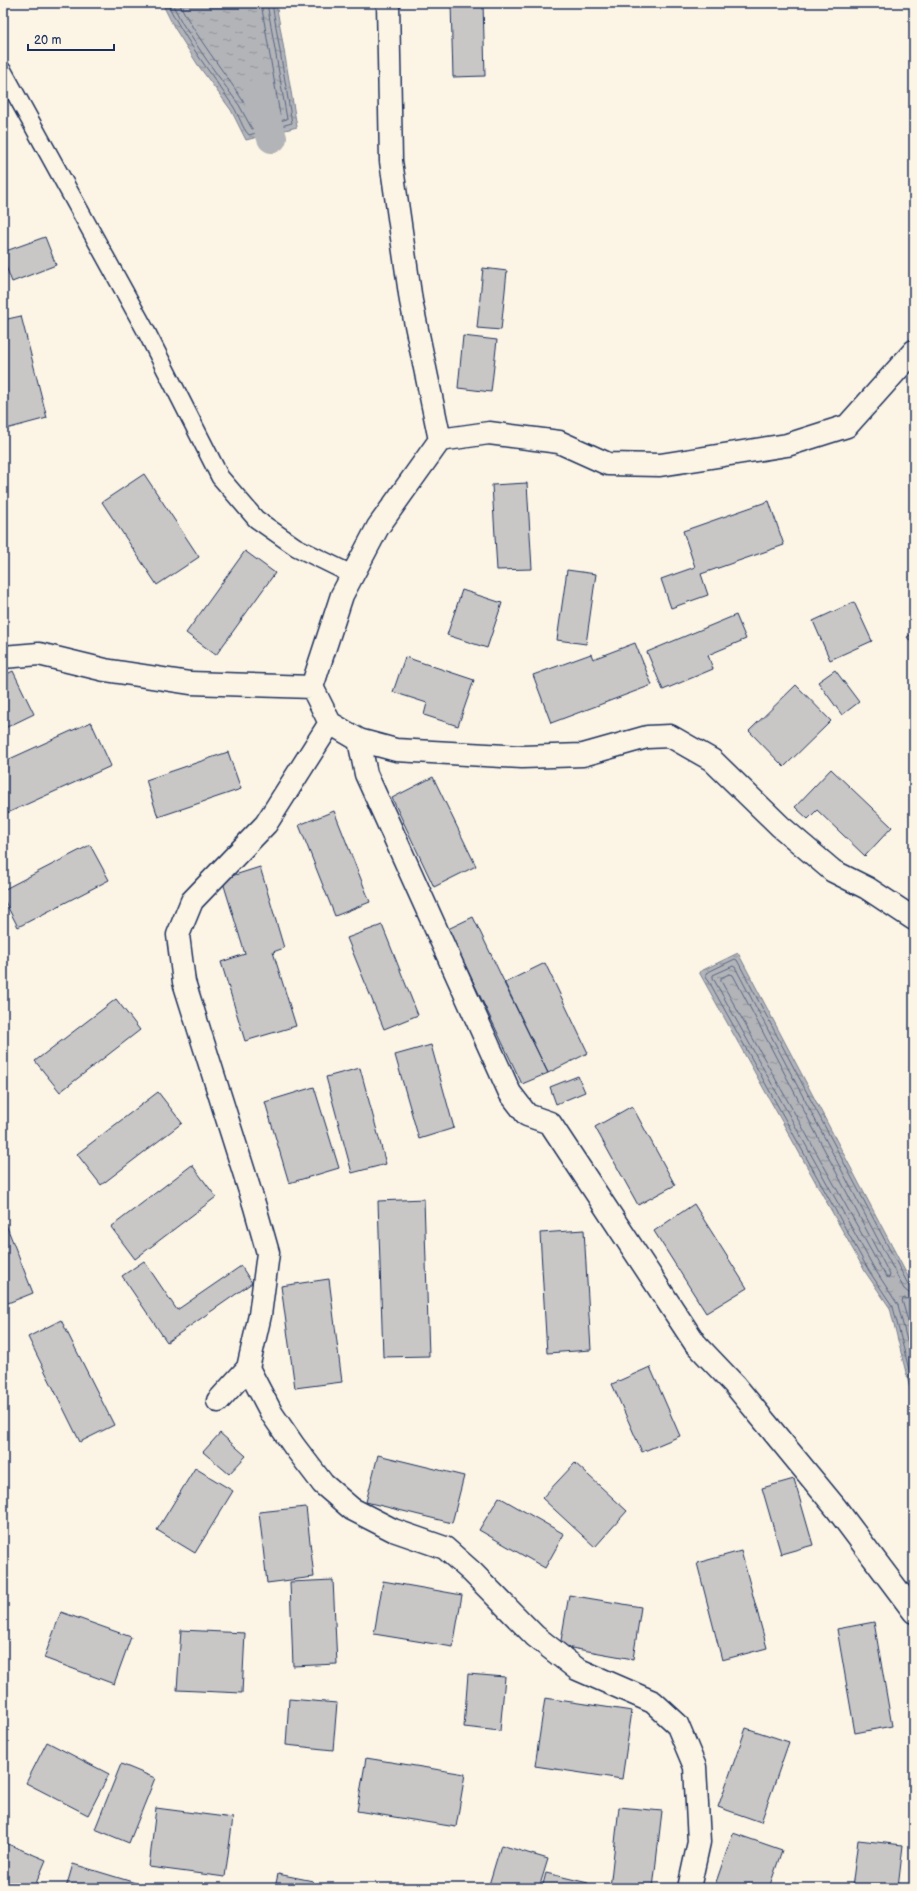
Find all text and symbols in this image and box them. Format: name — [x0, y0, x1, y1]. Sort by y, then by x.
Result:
scale bar — [28, 26, 114, 52]
text: 20 m — [34, 33, 61, 48]

